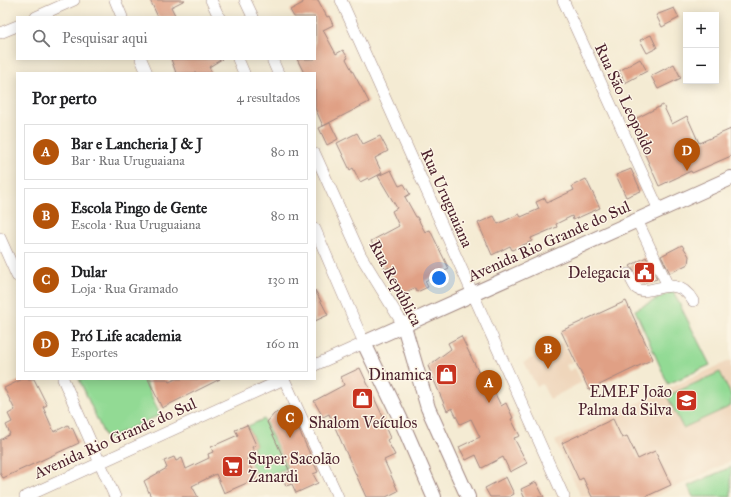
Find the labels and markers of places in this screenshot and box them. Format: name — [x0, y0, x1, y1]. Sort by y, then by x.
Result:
pin: D — [674, 138, 700, 171]
public building icon: Delegacia — [632, 259, 658, 285]
place label: Delegacia — [568, 263, 630, 283]
pin: B — [535, 336, 561, 369]
shop icon: Dinamica — [434, 361, 460, 387]
place label: Dinamica — [368, 365, 432, 384]
pin: A — [476, 370, 502, 403]
place label: EMEF João Palma da Silva — [578, 382, 672, 419]
shop icon: Shalom Veículos — [350, 386, 376, 412]
school or university icon: EMEF João Palma da Silva — [674, 387, 700, 413]
pin: C — [277, 405, 303, 438]
place label: Shalom Veículos — [309, 413, 418, 432]
place label: Super Sacolão Zanardi — [248, 449, 340, 486]
supermarket icon: Super Sacolão Zanardi — [219, 454, 245, 480]

